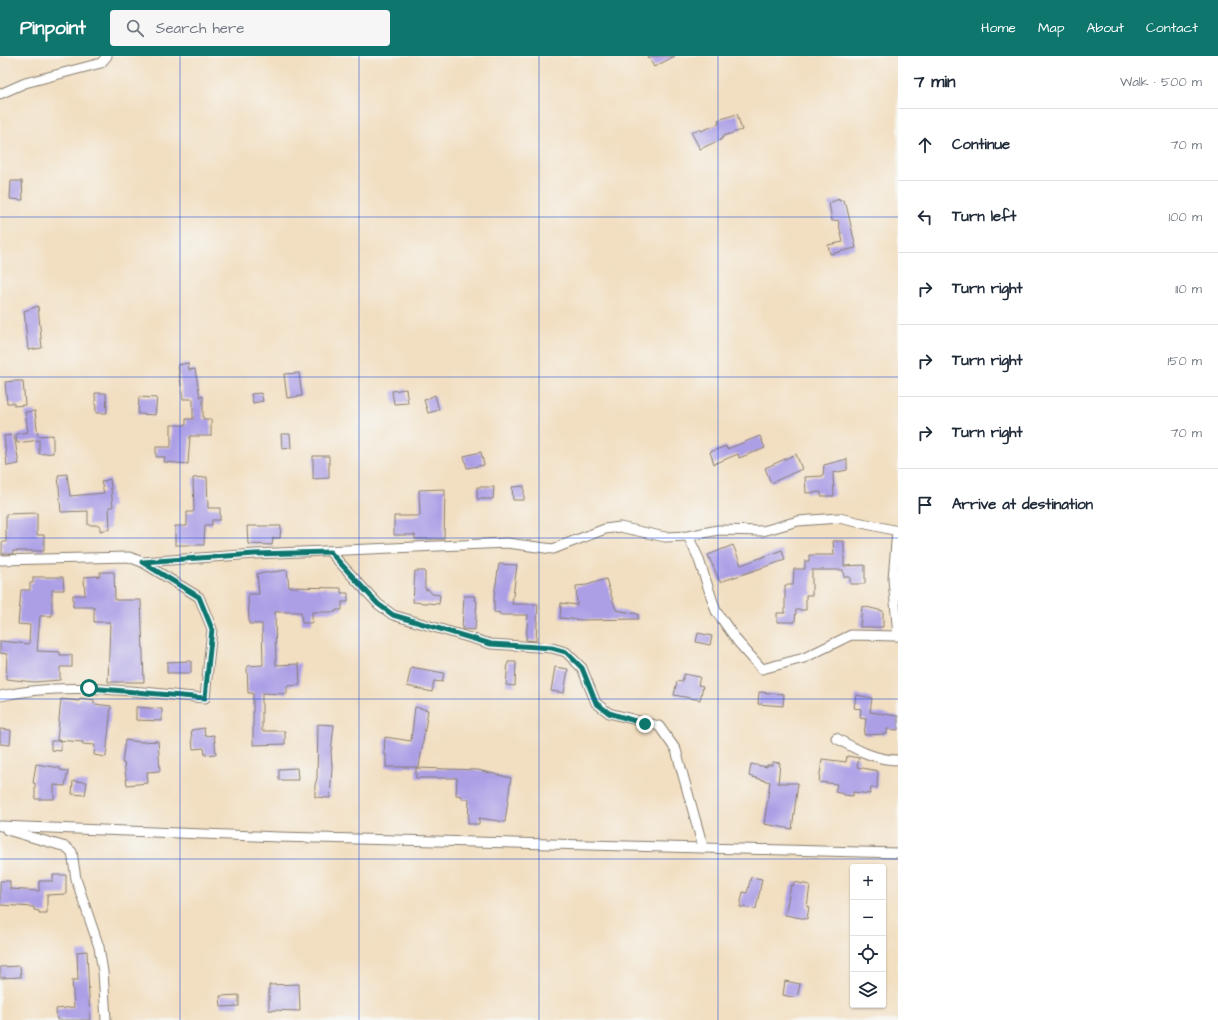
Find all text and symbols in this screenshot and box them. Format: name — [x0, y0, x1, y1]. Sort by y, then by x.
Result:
search box — [110, 10, 390, 46]
text: Pinpoint — [20, 15, 86, 42]
icon: search — [124, 17, 146, 39]
text: Search here — [156, 18, 244, 39]
text: Home — [981, 18, 1016, 38]
text: Map — [1038, 18, 1064, 38]
text: About — [1086, 18, 1124, 38]
text: Contact — [1146, 18, 1198, 38]
text: 7 min — [914, 70, 956, 94]
text: Walk · 500 m — [1120, 73, 1202, 91]
icon: ahead — [914, 134, 936, 156]
text: Continue — [952, 134, 1010, 155]
text: 70 m — [1170, 136, 1202, 154]
icon: left — [914, 206, 936, 228]
text: Turn left — [952, 206, 1016, 227]
text: 100 m — [1169, 208, 1202, 226]
icon: right — [914, 278, 936, 300]
text: Turn right — [952, 278, 1023, 299]
text: 110 m — [1175, 280, 1202, 298]
icon: right — [914, 350, 936, 372]
text: Turn right — [952, 350, 1023, 371]
text: 150 m — [1168, 352, 1202, 370]
icon: right — [914, 422, 936, 444]
text: Turn right — [952, 422, 1023, 443]
text: 70 m — [1170, 424, 1202, 442]
icon: arrive — [914, 494, 936, 516]
text: Arrive at destination — [952, 494, 1093, 515]
route start — [80, 679, 98, 697]
route end — [636, 715, 654, 733]
map controls — [850, 864, 886, 1008]
button: + — [850, 864, 886, 900]
button: − — [850, 900, 886, 936]
button: locate — [850, 936, 886, 972]
button: layers — [850, 972, 886, 1008]

